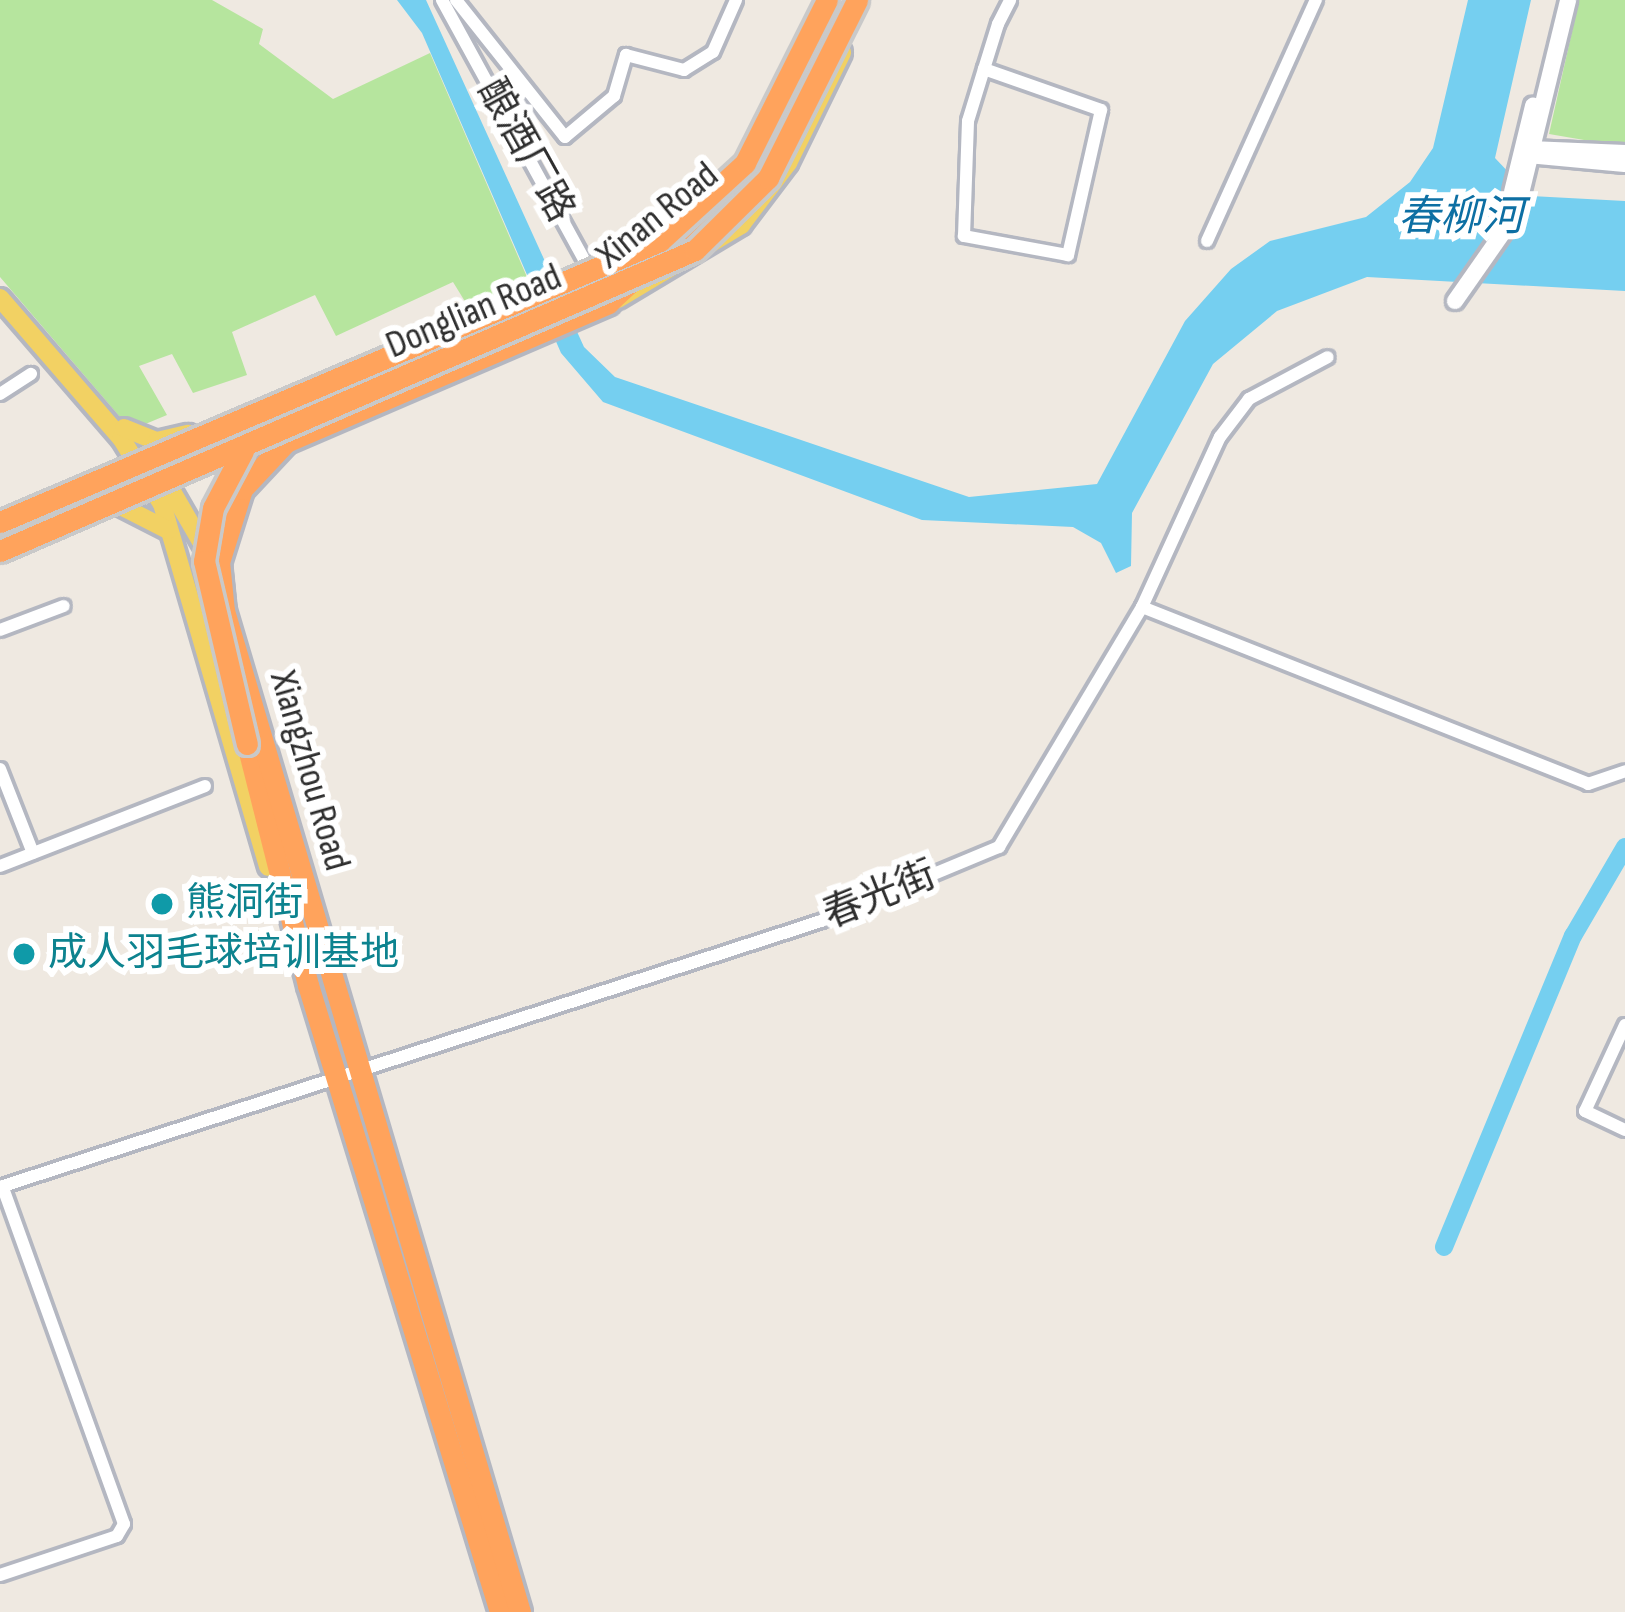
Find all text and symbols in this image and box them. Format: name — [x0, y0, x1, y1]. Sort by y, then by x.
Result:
street label: 酿酒厂路 — [467, 71, 583, 231]
street label: Xinan Road — [588, 153, 728, 279]
water label: 春柳河 — [1398, 193, 1524, 243]
street label: Donglian Road — [379, 254, 569, 370]
street label: Xiangzhou Road — [258, 666, 360, 876]
street label: 春光街 — [817, 852, 943, 940]
place label: 熊洞街 — [186, 881, 303, 927]
marker: 熊洞街 — [149, 891, 175, 917]
place label: 成人羽毛球培训基地 — [48, 931, 399, 977]
marker: 成人羽毛球培训基地 — [11, 941, 37, 967]

